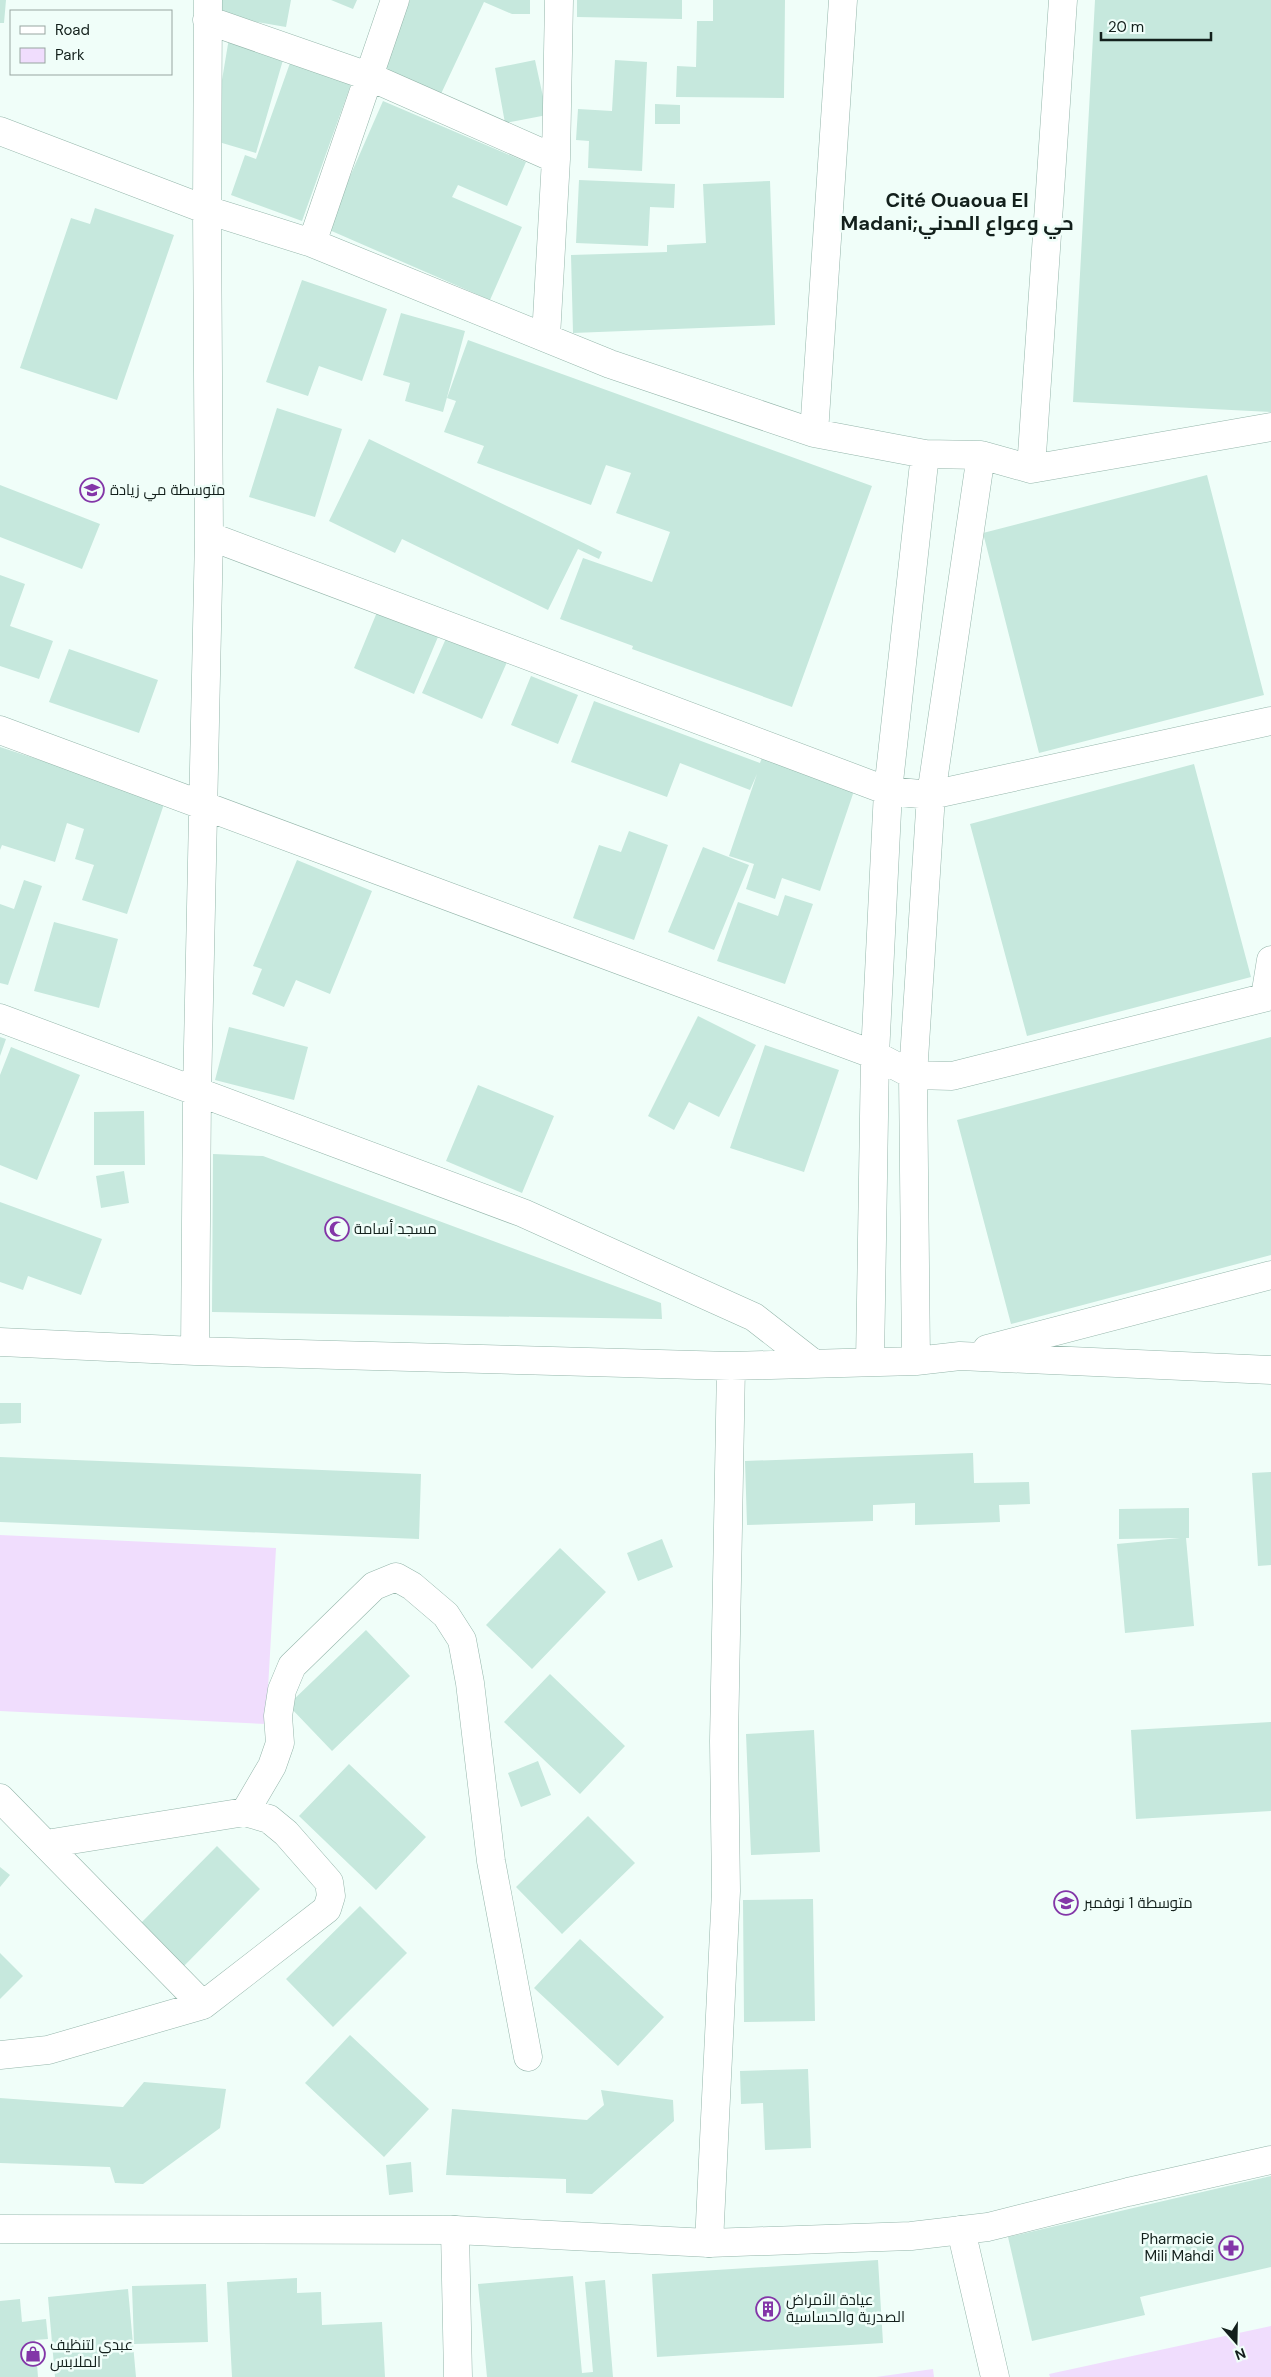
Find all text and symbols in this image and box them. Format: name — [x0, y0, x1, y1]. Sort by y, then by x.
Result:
legend — [10, 10, 172, 75]
scale bar — [1101, 10, 1211, 42]
text: 20 m — [1108, 17, 1144, 37]
text: Road — [55, 20, 90, 40]
text: Park — [55, 45, 85, 65]
district label: Cité Ouaoua El Madani;حي وعواع المدني — [840, 187, 1074, 239]
school or university icon: متوسطة مي زيادة — [79, 477, 105, 503]
place label: متوسطة مي زيادة — [110, 480, 225, 502]
mosque icon: مسجد أسامة — [324, 1216, 350, 1242]
place label: مسجد أسامة — [354, 1219, 437, 1239]
school or university icon: متوسطة 1 نوفمبر — [1053, 1890, 1079, 1916]
place label: متوسطة 1 نوفمبر — [1083, 1893, 1193, 1913]
place label: Pharmacie Mili Mahdi — [1141, 2229, 1214, 2266]
pharmacy icon: Pharmacie Mili Mahdi — [1218, 2235, 1244, 2261]
place label: عيادة الأمراض الصدرية والحساسية — [786, 2290, 905, 2327]
building icon: عيادة الأمراض الصدرية والحساسية — [755, 2296, 781, 2322]
north arrow — [1211, 2317, 1261, 2367]
place label: عبدي لتنظيف الملابس — [50, 2335, 133, 2372]
shop icon: عبدي لتنظيف الملابس — [20, 2341, 46, 2367]
text: N — [1233, 2344, 1248, 2364]

